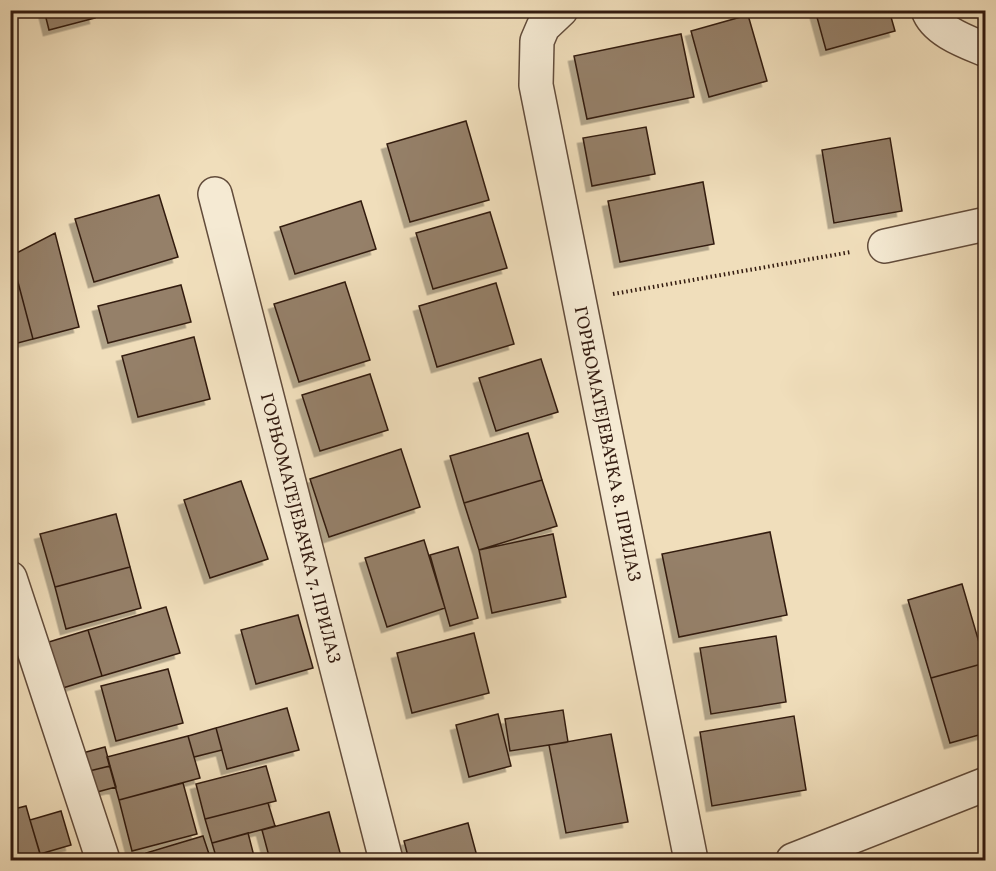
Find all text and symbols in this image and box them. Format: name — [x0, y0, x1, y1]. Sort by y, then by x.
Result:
street label: ГОРЊОМАТЕЈЕВАЧКА 8. ПРИЛАЗ — [567, 304, 646, 584]
street label: ГОРЊОМАТЕЈЕВАЧКА 7. ПРИЛАЗ — [253, 391, 346, 666]

